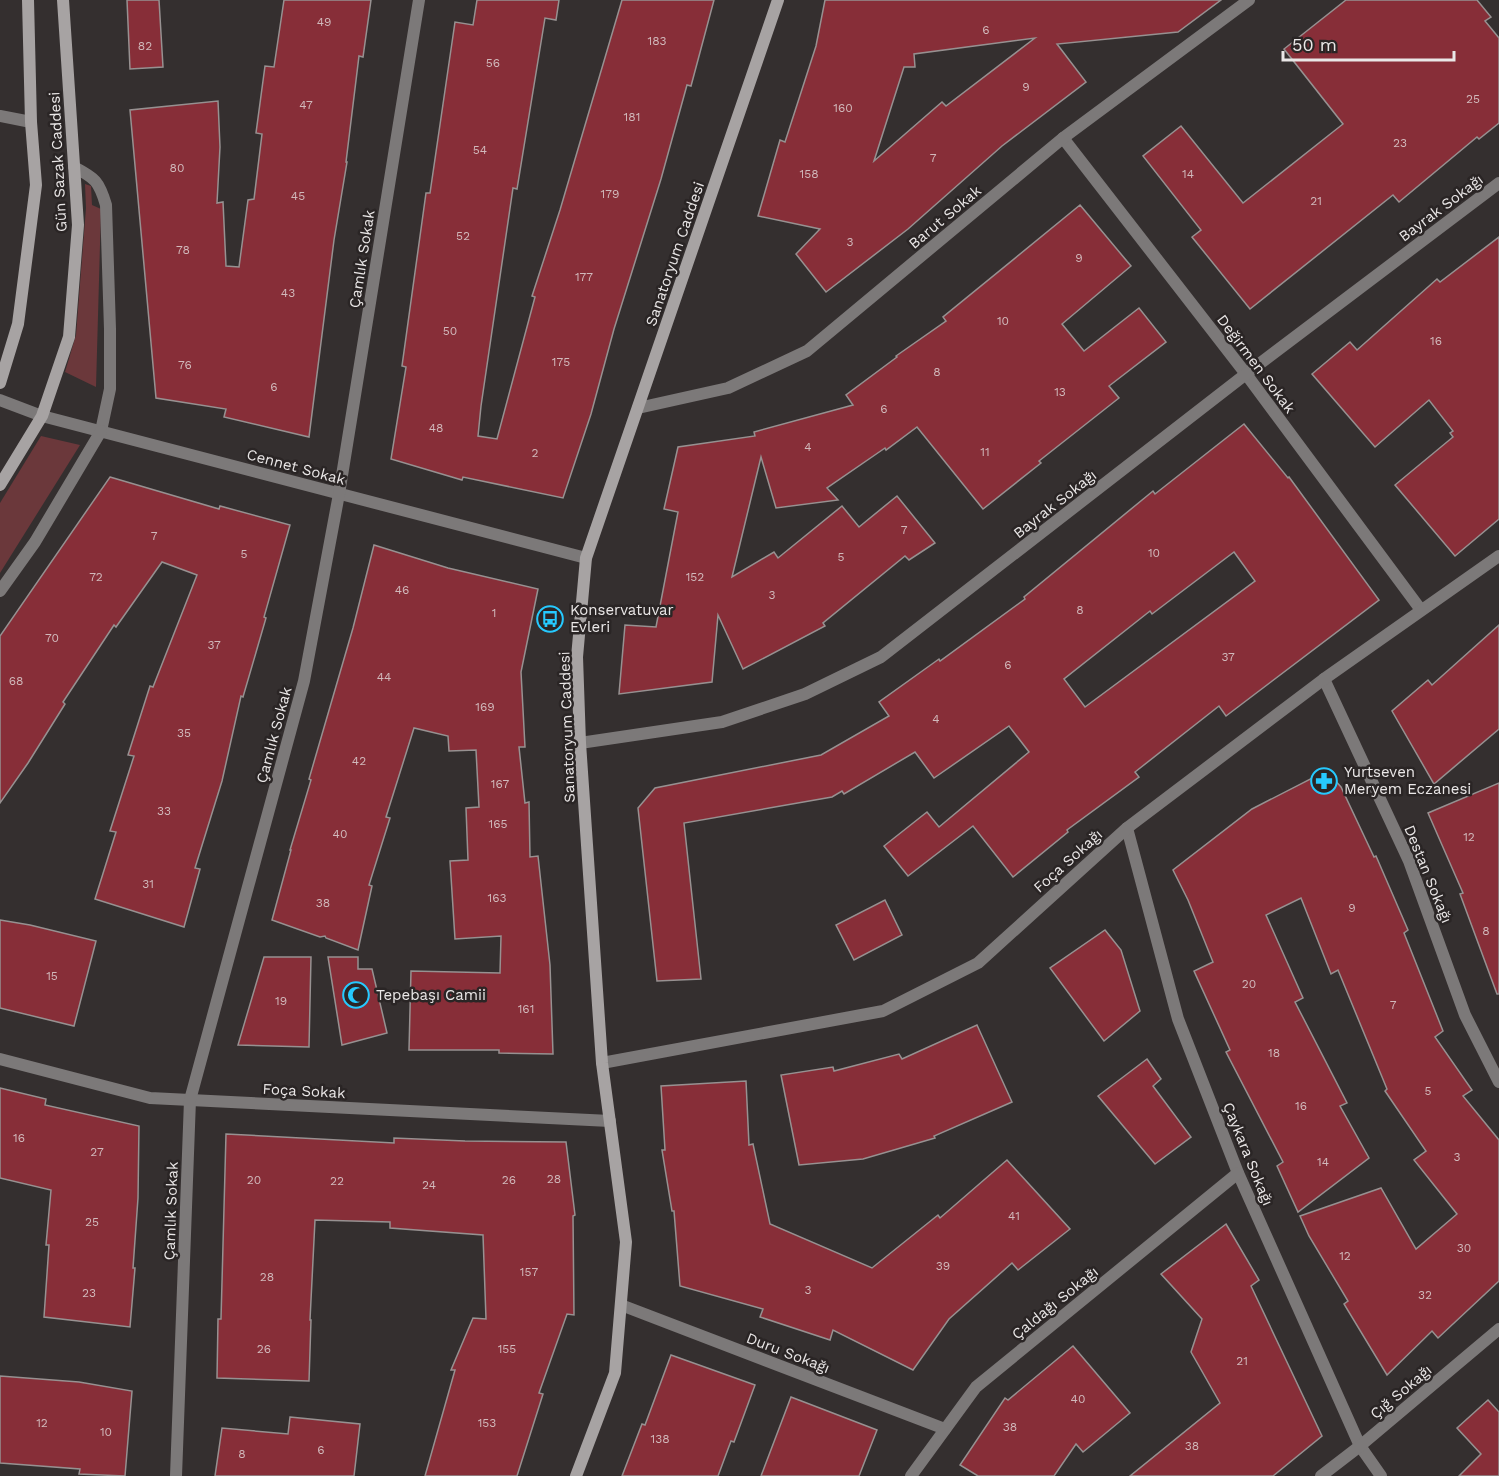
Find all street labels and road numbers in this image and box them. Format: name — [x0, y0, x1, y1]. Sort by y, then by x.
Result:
street label: Gün Sazak Caddesi — [45, 91, 71, 233]
street label: Bayrak Sokağı — [1395, 171, 1487, 245]
street label: Sanatoryum Caddesi — [642, 179, 708, 329]
street label: Barut Sokak — [905, 181, 985, 253]
street label: Çamlık Sokak — [345, 208, 379, 309]
street label: Değirmen Sokak — [1213, 311, 1299, 417]
street label: Cennet Sokak — [245, 445, 348, 489]
street label: Bayrak Sokağı — [1010, 466, 1100, 542]
street label: Sanatoryum Caddesi — [555, 651, 579, 803]
street label: Çamlık Sokak — [253, 684, 296, 785]
street label: Destan Sokağı — [1400, 822, 1456, 926]
street label: Foça Sokağı — [1030, 825, 1106, 897]
street label: Foça Sokak — [262, 1080, 346, 1102]
street label: Çaykara Sokağı — [1219, 1100, 1277, 1208]
street label: Çamlık Sokak — [160, 1161, 182, 1261]
street label: Çaldağı Sokağı — [1008, 1263, 1102, 1343]
street label: Duru Sokağı — [744, 1329, 832, 1377]
street label: Çığ Sokağı — [1367, 1361, 1435, 1423]

